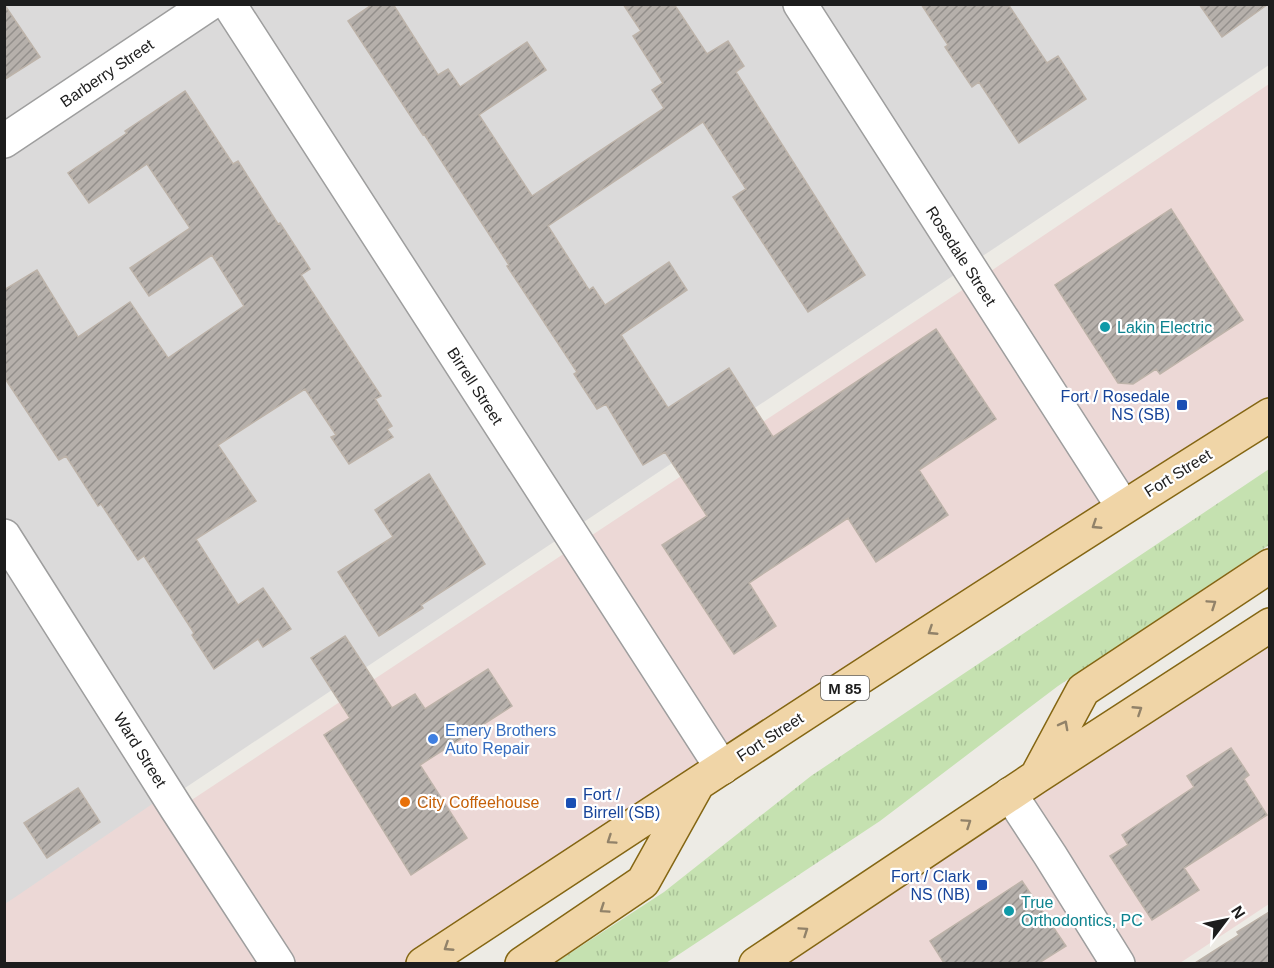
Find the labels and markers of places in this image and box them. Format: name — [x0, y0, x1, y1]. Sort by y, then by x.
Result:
place label: Lakin Electric — [1117, 319, 1212, 336]
marker: Lakin Electric — [1098, 320, 1112, 334]
place label: Fort / Rosedale NS (SB) — [1061, 388, 1170, 423]
marker: Fort / Rosedale NS (SB) — [1175, 398, 1189, 412]
place label: Emery Brothers Auto Repair — [445, 722, 556, 757]
marker: Emery Brothers Auto Repair — [426, 732, 440, 746]
place label: Fort / Birrell (SB) — [583, 786, 660, 821]
place label: City Coffeehouse — [417, 794, 540, 811]
marker: City Coffeehouse — [398, 795, 412, 809]
marker: Fort / Birrell (SB) — [564, 796, 578, 810]
place label: Fort / Clark NS (NB) — [891, 868, 971, 903]
marker: Fort / Clark NS (NB) — [975, 878, 989, 892]
place label: True Orthodontics, PC — [1021, 894, 1143, 929]
marker: True Orthodontics, PC — [1002, 904, 1016, 918]

